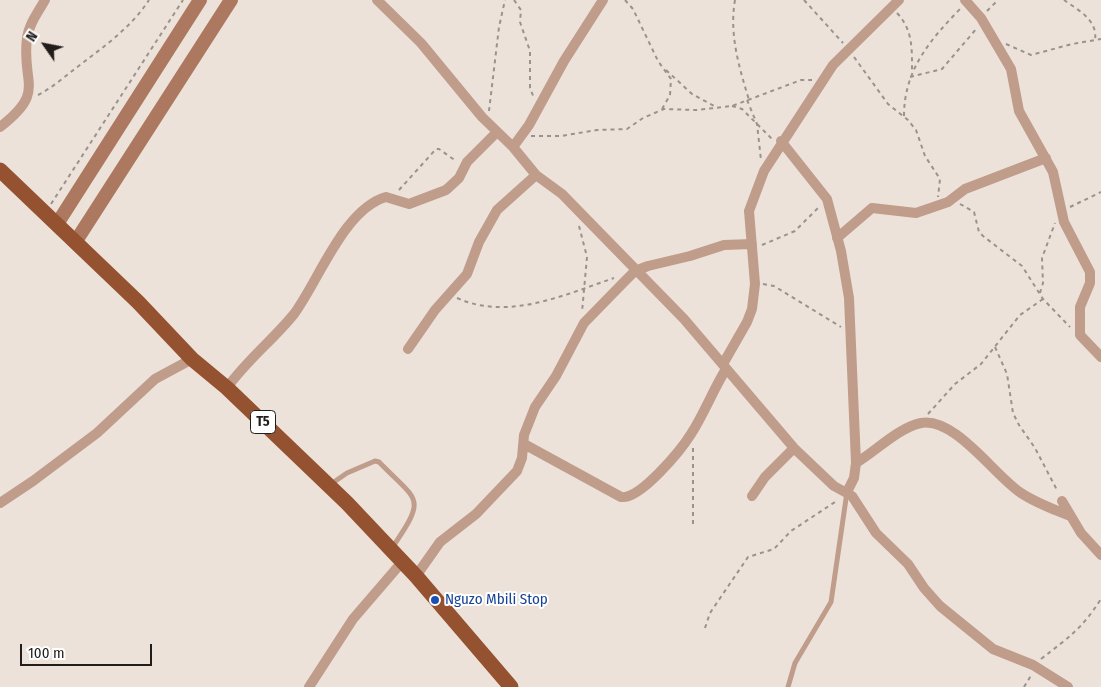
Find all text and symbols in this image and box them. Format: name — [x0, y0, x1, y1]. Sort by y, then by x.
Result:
north arrow — [20, 20, 70, 70]
text: N — [23, 28, 41, 45]
road number: T5 — [250, 411, 276, 434]
place label: Nguzo Mbili Stop — [445, 591, 548, 609]
marker: Nguzo Mbili Stop — [429, 594, 441, 606]
scale bar — [22, 634, 155, 666]
text: 100 m — [28, 644, 65, 662]

